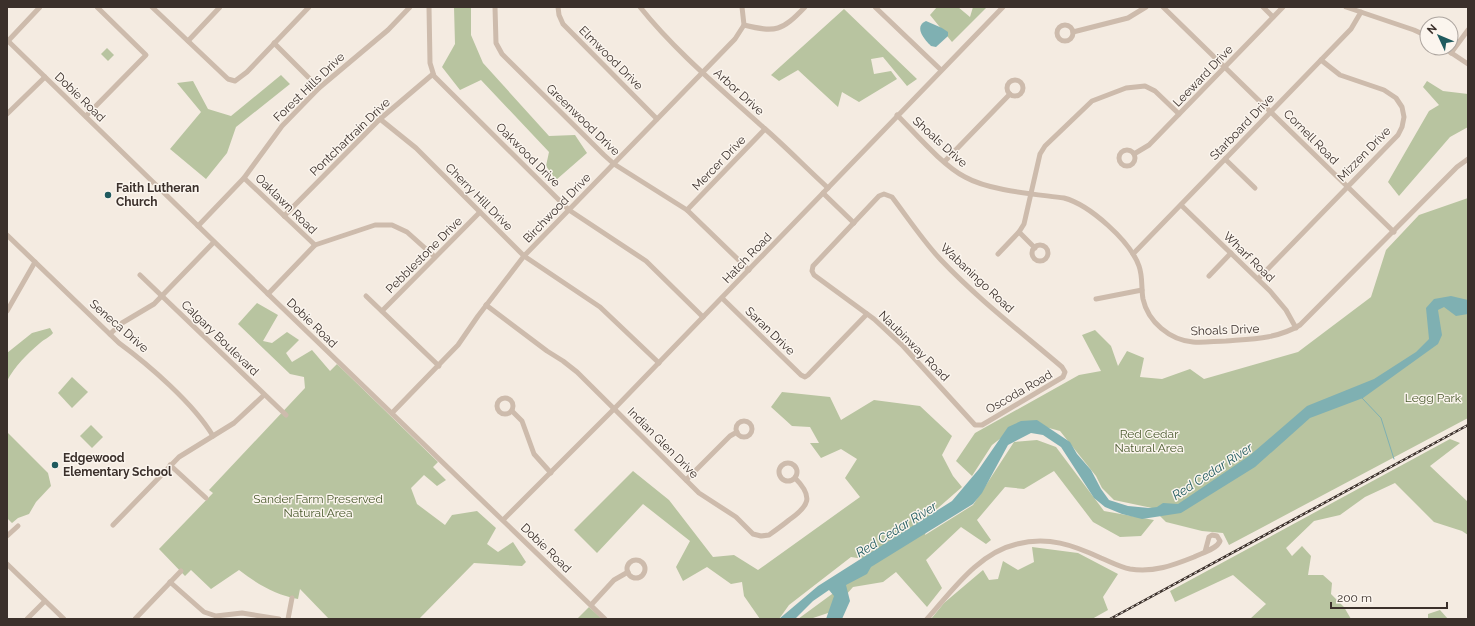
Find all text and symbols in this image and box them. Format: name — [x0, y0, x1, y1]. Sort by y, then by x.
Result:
north arrow — [1419, 16, 1459, 56]
text: N — [1425, 22, 1440, 37]
street label: Elmwood Drive — [576, 23, 646, 93]
street label: Leeward Drive — [1170, 42, 1236, 110]
street label: Forest Hills Drive — [271, 50, 347, 124]
street label: Arbor Drive — [711, 66, 767, 118]
street label: Dobie Road — [52, 70, 108, 124]
street label: Greenwood Drive — [543, 81, 623, 159]
street label: Starboard Drive — [1207, 91, 1277, 163]
street label: Pontchartrain Drive — [307, 95, 393, 179]
street label: Cornell Road — [1281, 107, 1341, 167]
street label: Shoals Drive — [910, 114, 970, 170]
street label: Oakwood Drive — [493, 120, 563, 190]
street label: Mizzen Drive — [1334, 124, 1394, 184]
street label: Mercer Drive — [689, 133, 749, 193]
street label: Cherry Hill Drive — [442, 160, 516, 234]
street label: Birchwood Drive — [520, 170, 594, 246]
street label: Oaklawn Road — [252, 171, 320, 237]
place label: Faith Lutheran Church — [116, 181, 199, 209]
marker: Faith Lutheran Church — [103, 190, 113, 200]
street label: Pebblestone Drive — [383, 214, 465, 296]
street label: Wharf Road — [1220, 229, 1278, 285]
street label: Hatch Road — [720, 230, 774, 286]
street label: Wabaningo Road — [937, 240, 1017, 316]
street label: Dobie Road — [284, 296, 340, 350]
street label: Seneca Drive — [87, 297, 151, 355]
street label: Calgary Boulevard — [178, 297, 262, 379]
street label: Saran Drive — [742, 304, 798, 358]
street label: Naubinway Road — [876, 308, 952, 384]
street label: Shoals Drive — [1190, 322, 1260, 338]
street label: Oscoda Road — [983, 367, 1055, 417]
park label: Legg Park — [1405, 391, 1462, 405]
street label: Indian Glen Drive — [625, 405, 701, 481]
park label: Red Cedar Natural Area — [1115, 427, 1183, 455]
water label: Red Cedar River — [1169, 440, 1256, 503]
place label: Edgewood Elementary School — [63, 451, 172, 479]
marker: Edgewood Elementary School — [50, 460, 60, 470]
park label: Sander Farm Preserved Natural Area — [253, 492, 383, 520]
water label: Red Cedar River — [853, 498, 940, 560]
street label: Dobie Road — [518, 521, 574, 575]
scale bar — [1331, 584, 1447, 610]
text: 200 m — [1337, 591, 1372, 605]

